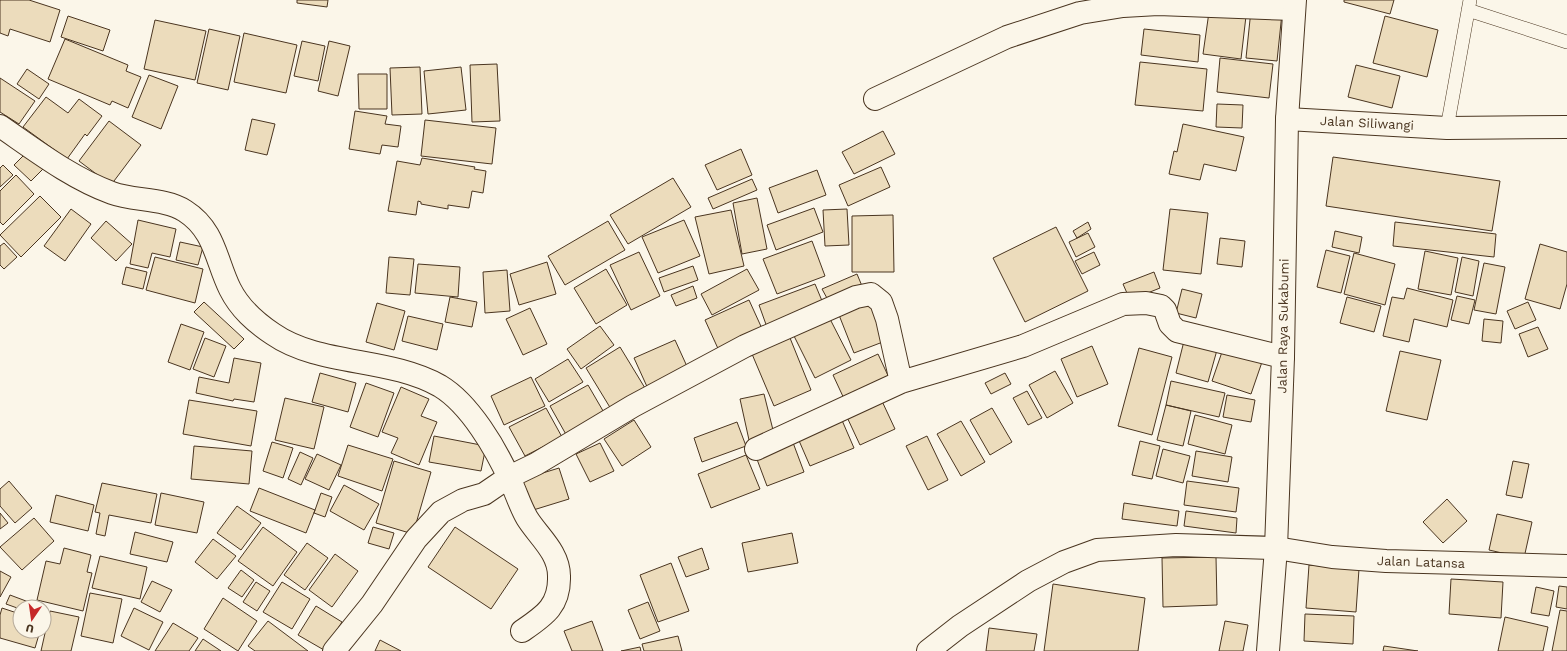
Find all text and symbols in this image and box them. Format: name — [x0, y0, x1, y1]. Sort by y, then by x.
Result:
street label: Jalan Siliwangi — [1320, 113, 1414, 133]
street label: Jalan Raya Sukabumi — [1274, 258, 1292, 394]
street label: Jalan Latansa — [1377, 553, 1466, 571]
north arrow — [12, 599, 52, 639]
text: U — [24, 621, 35, 635]

